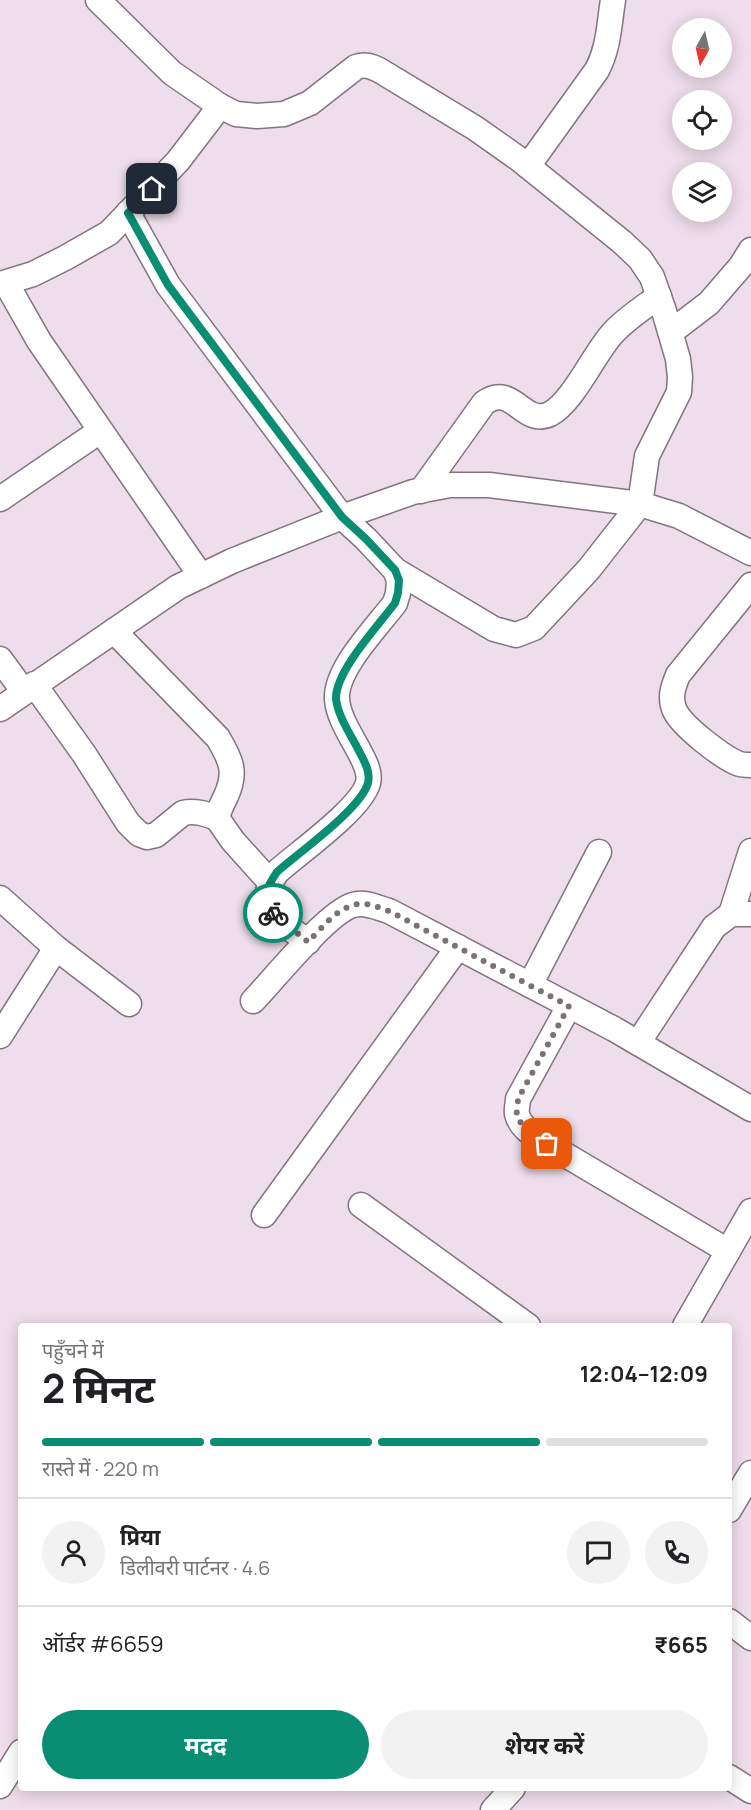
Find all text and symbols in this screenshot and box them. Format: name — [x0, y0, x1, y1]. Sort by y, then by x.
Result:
north arrow — [672, 18, 732, 78]
map controls — [672, 18, 732, 222]
button: locate — [672, 90, 732, 150]
button: layers — [672, 162, 732, 222]
pin — [126, 163, 177, 214]
icon: home — [135, 172, 168, 205]
courier — [243, 883, 303, 943]
icon: bike — [257, 897, 290, 930]
pin — [521, 1118, 572, 1169]
icon: bag — [530, 1127, 563, 1160]
text: पहुँचने में — [42, 1337, 104, 1364]
text: 12:04–12:09 — [580, 1359, 708, 1389]
text: 2 मिनट — [42, 1361, 155, 1415]
text: रास्ते में · 220 m — [42, 1455, 159, 1482]
button: person — [42, 1521, 105, 1584]
button: chat — [567, 1521, 630, 1584]
button: phone — [645, 1521, 708, 1584]
text: प्रिया — [120, 1522, 160, 1552]
text: डिलीवरी पार्टनर · 4.6 — [120, 1554, 270, 1581]
text: ऑर्डर #6659 — [42, 1629, 164, 1659]
text: ₹665 — [654, 1630, 708, 1660]
button: मदद — [42, 1710, 369, 1779]
button: शेयर करें — [381, 1710, 708, 1779]

